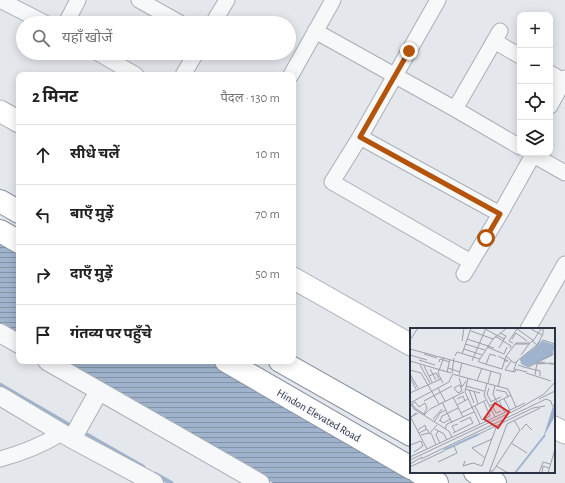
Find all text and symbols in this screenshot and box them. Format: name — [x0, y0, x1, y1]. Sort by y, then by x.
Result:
map controls — [517, 12, 553, 156]
button: + — [517, 12, 553, 48]
search box — [16, 16, 296, 60]
icon: search — [30, 27, 52, 49]
text: यहाँ खोजें — [62, 30, 112, 45]
route end — [400, 42, 418, 60]
button: − — [517, 48, 553, 84]
button: locate — [517, 84, 553, 120]
text: 2 मिनट — [32, 88, 78, 105]
text: पैदल · 130 m — [220, 92, 280, 105]
button: layers — [517, 120, 553, 156]
icon: ahead — [32, 144, 54, 166]
text: सीधे चलें — [70, 146, 120, 161]
text: 10 m — [256, 148, 280, 161]
icon: left — [32, 204, 54, 226]
text: बाएँ मुड़ें — [70, 206, 113, 221]
text: 70 m — [255, 208, 280, 221]
route start — [477, 229, 495, 247]
icon: right — [32, 264, 54, 286]
text: दाएँ मुड़ें — [70, 266, 113, 281]
text: 50 m — [255, 268, 280, 281]
icon: arrive — [32, 324, 54, 346]
text: गंतव्य पर पहुँचे — [70, 326, 152, 341]
inset map — [410, 328, 555, 473]
street label: Hindon Elevated Road — [275, 387, 363, 444]

